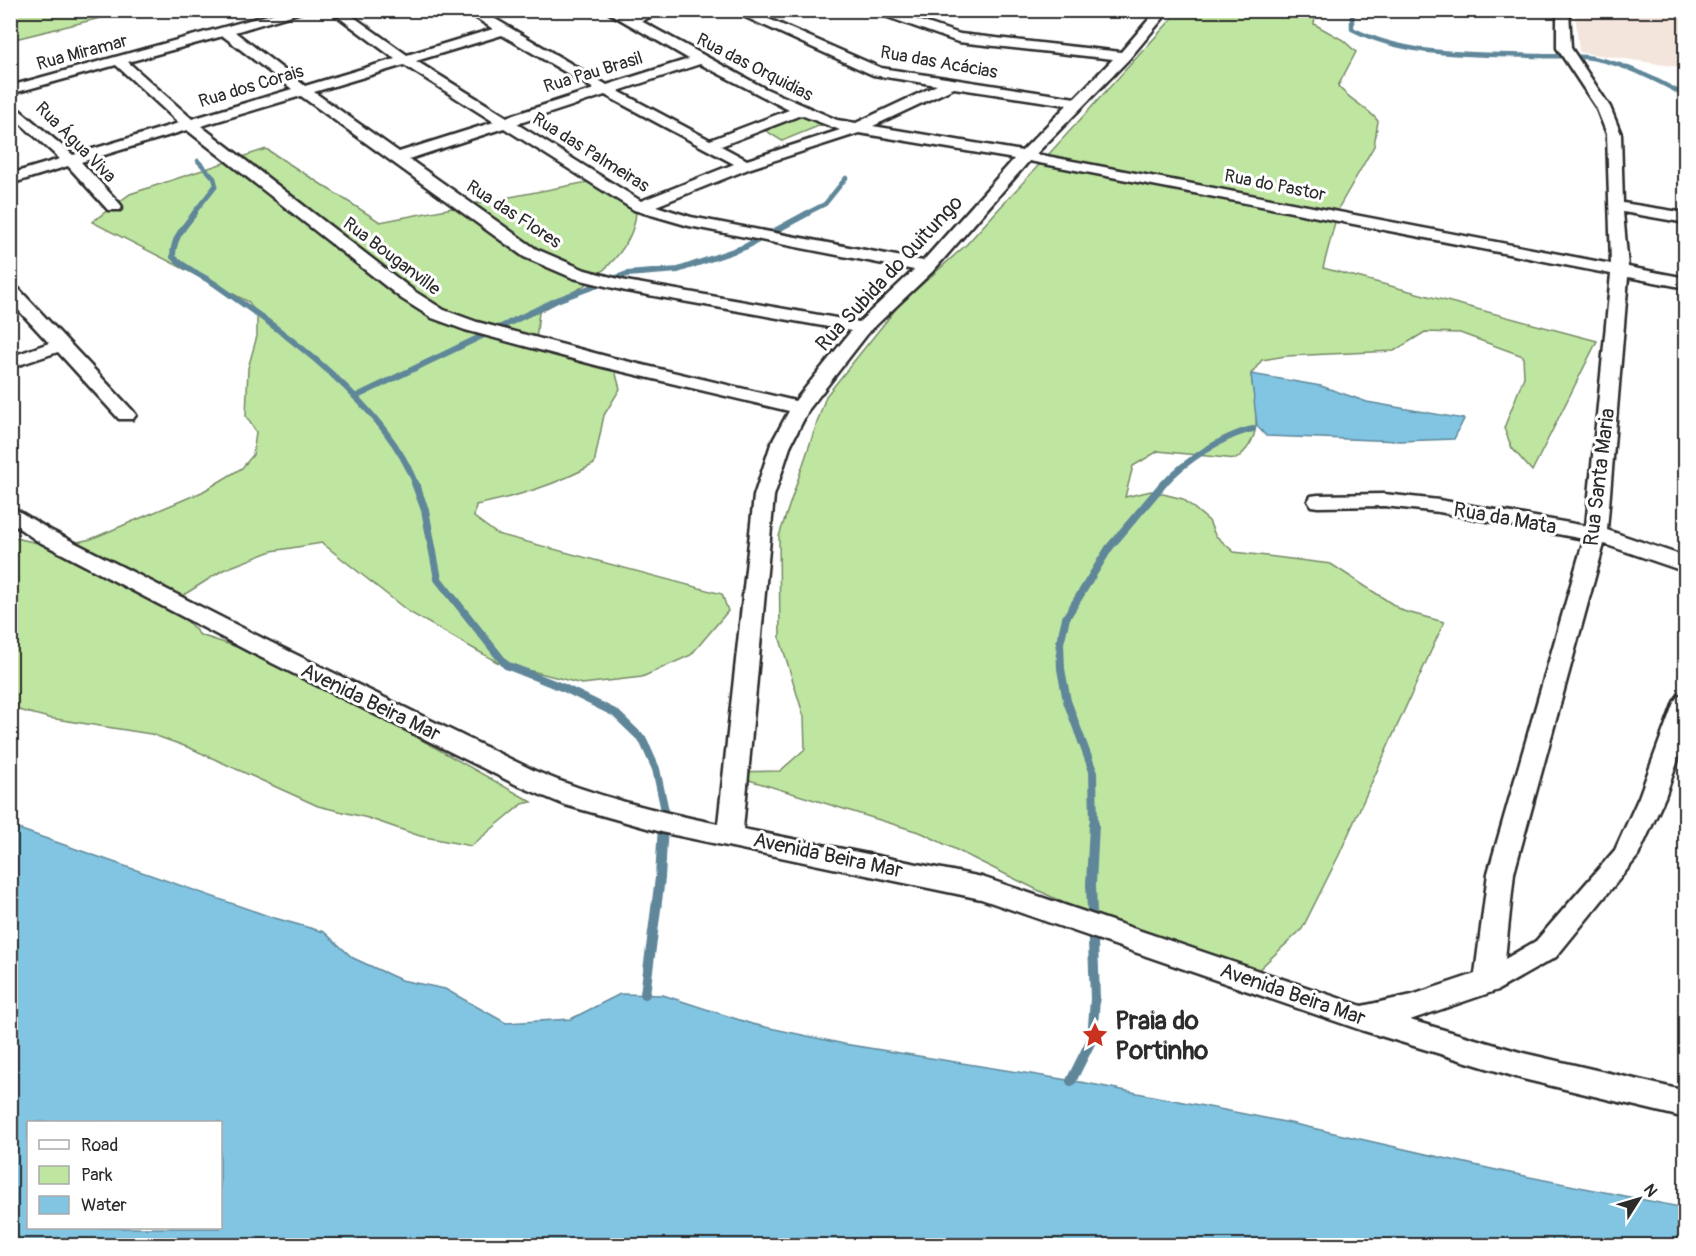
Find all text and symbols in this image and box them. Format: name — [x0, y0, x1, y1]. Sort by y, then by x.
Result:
street label: Rua das Orquidias — [693, 28, 817, 107]
street label: Rua Miramar — [34, 29, 131, 76]
street label: Rua das Acácias — [878, 41, 999, 84]
street label: Rua Pau Brasil — [541, 47, 646, 98]
street label: Rua dos Corais — [196, 60, 306, 113]
street label: Rua Água Viva — [30, 97, 121, 188]
street label: Rua das Palmeiras — [528, 107, 654, 198]
street label: Rua do Pastor — [1222, 164, 1328, 207]
street label: Rua das Flores — [462, 175, 566, 254]
street label: Rua Subida do Quitungo — [810, 189, 969, 357]
street label: Rua Bouganville — [338, 212, 445, 301]
street label: Rua Santa Maria — [1578, 407, 1621, 548]
street label: Rua da Mata — [1451, 496, 1559, 541]
street label: Avenida Beira Mar — [296, 657, 446, 748]
street label: Avenida Beira Mar — [751, 826, 906, 885]
street label: Avenida Beira Mar — [1217, 957, 1370, 1032]
place label: Praia do Portinho — [1115, 1005, 1208, 1067]
place icon: Praia do Portinho — [1080, 1020, 1110, 1050]
legend — [27, 1121, 222, 1229]
text: Road — [81, 1134, 118, 1157]
text: Park — [81, 1164, 113, 1187]
north arrow — [1609, 1169, 1669, 1229]
text: N — [1639, 1180, 1662, 1201]
text: Water — [81, 1194, 127, 1217]

